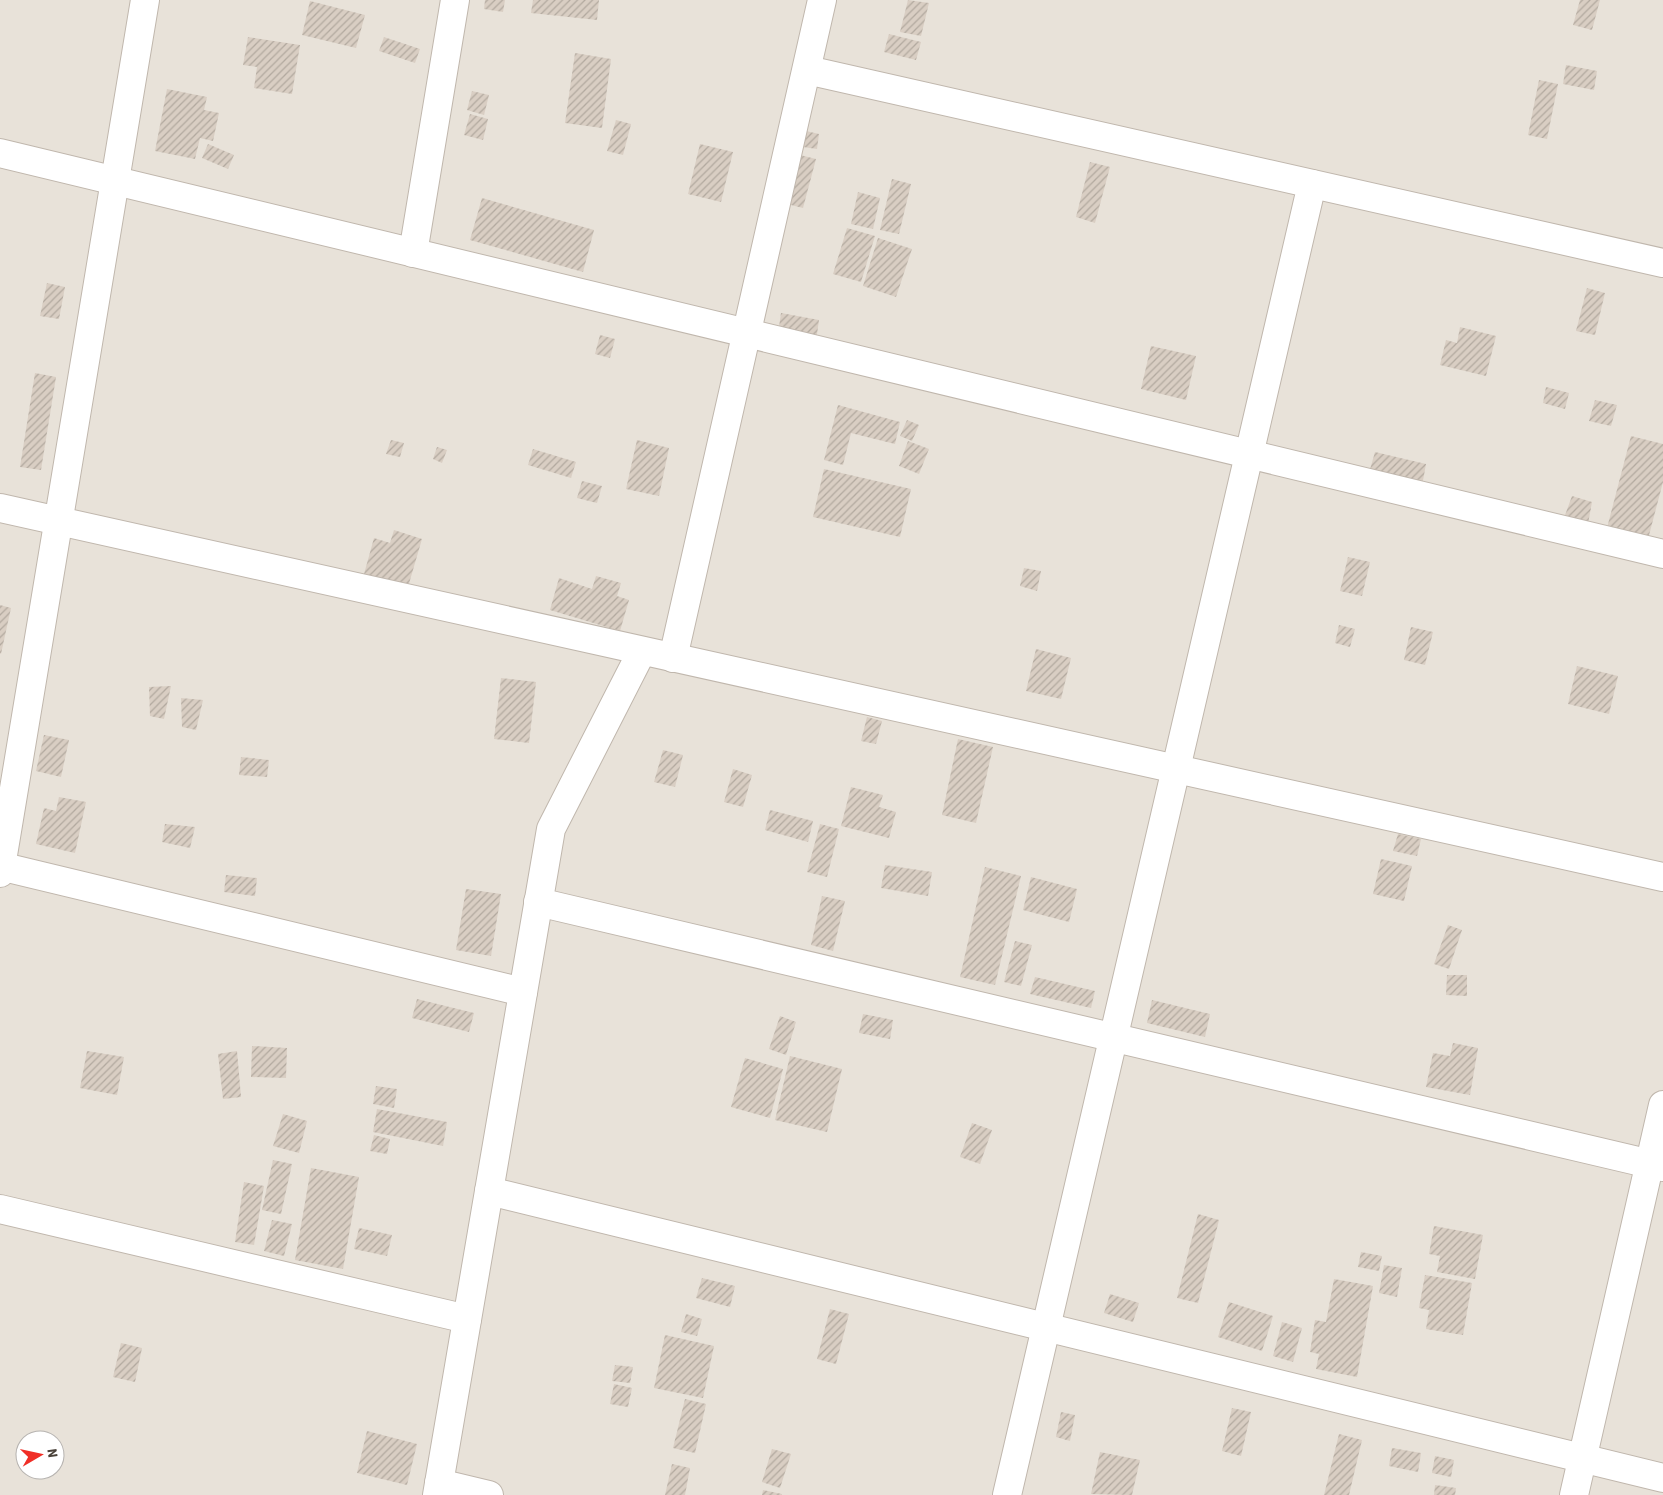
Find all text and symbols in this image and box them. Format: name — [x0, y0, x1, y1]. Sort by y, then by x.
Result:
north arrow — [15, 1430, 65, 1480]
text: N — [41, 1447, 62, 1459]

